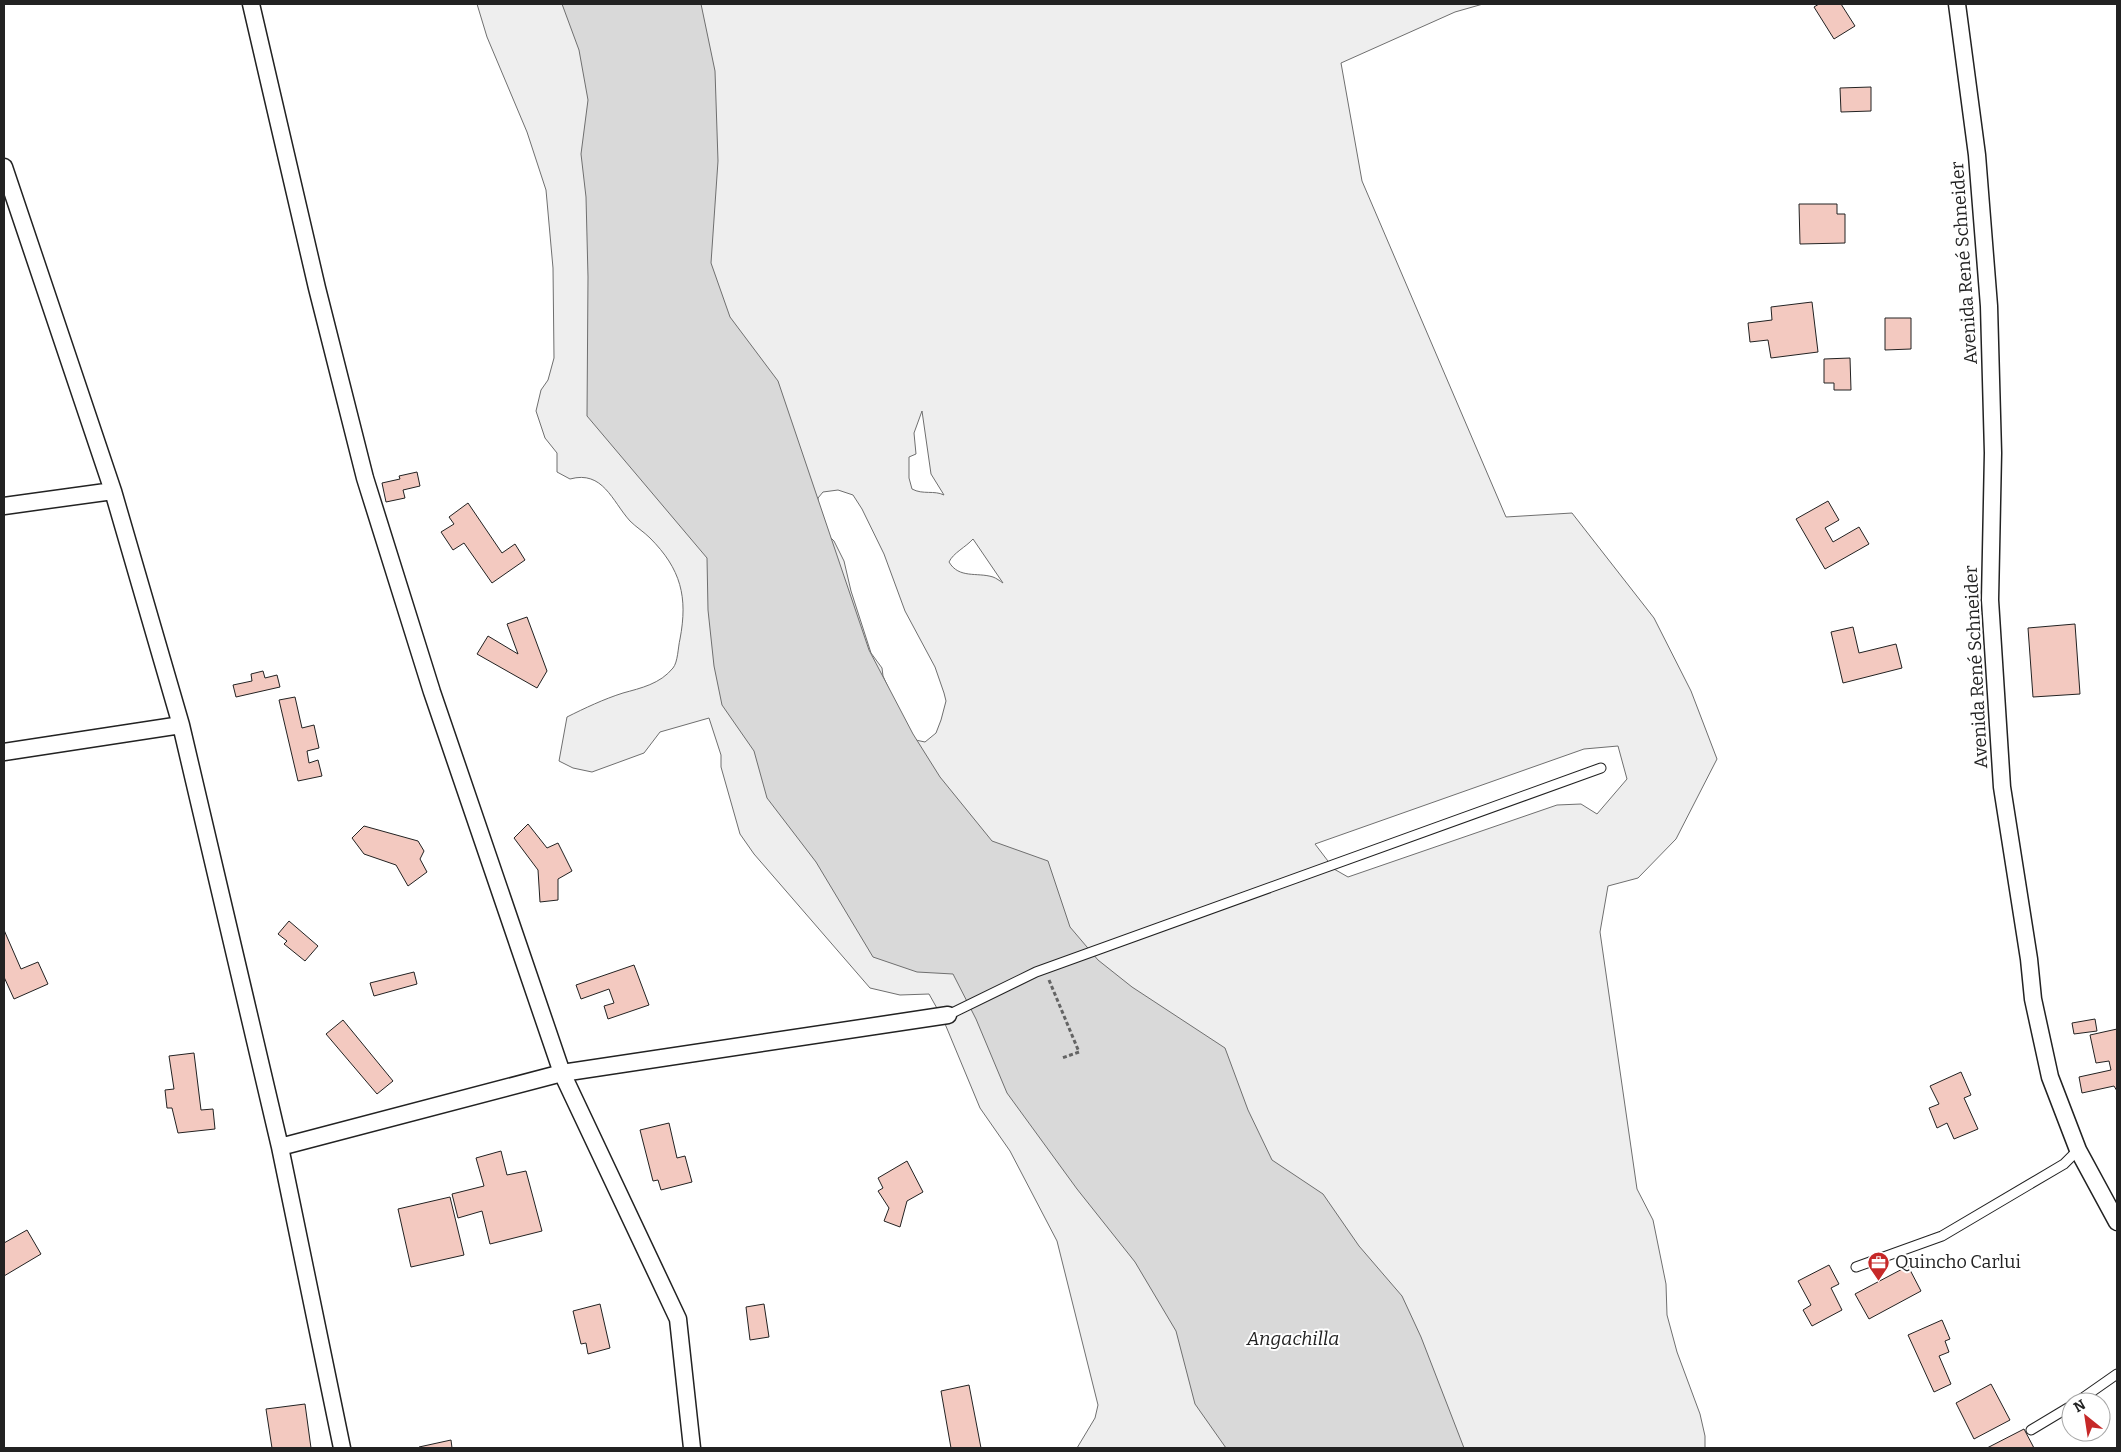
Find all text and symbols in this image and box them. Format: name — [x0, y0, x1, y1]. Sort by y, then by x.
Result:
street label: Avenida René Schneider — [1946, 161, 1982, 365]
street label: Avenida René Schneider — [1960, 565, 1992, 769]
office icon: Quincho Carlui — [1867, 1250, 1891, 1281]
place label: Quincho Carlui — [1895, 1251, 2021, 1273]
water label: Angachilla — [1246, 1327, 1339, 1350]
north arrow — [2061, 1392, 2111, 1442]
text: N — [2071, 1396, 2089, 1416]

